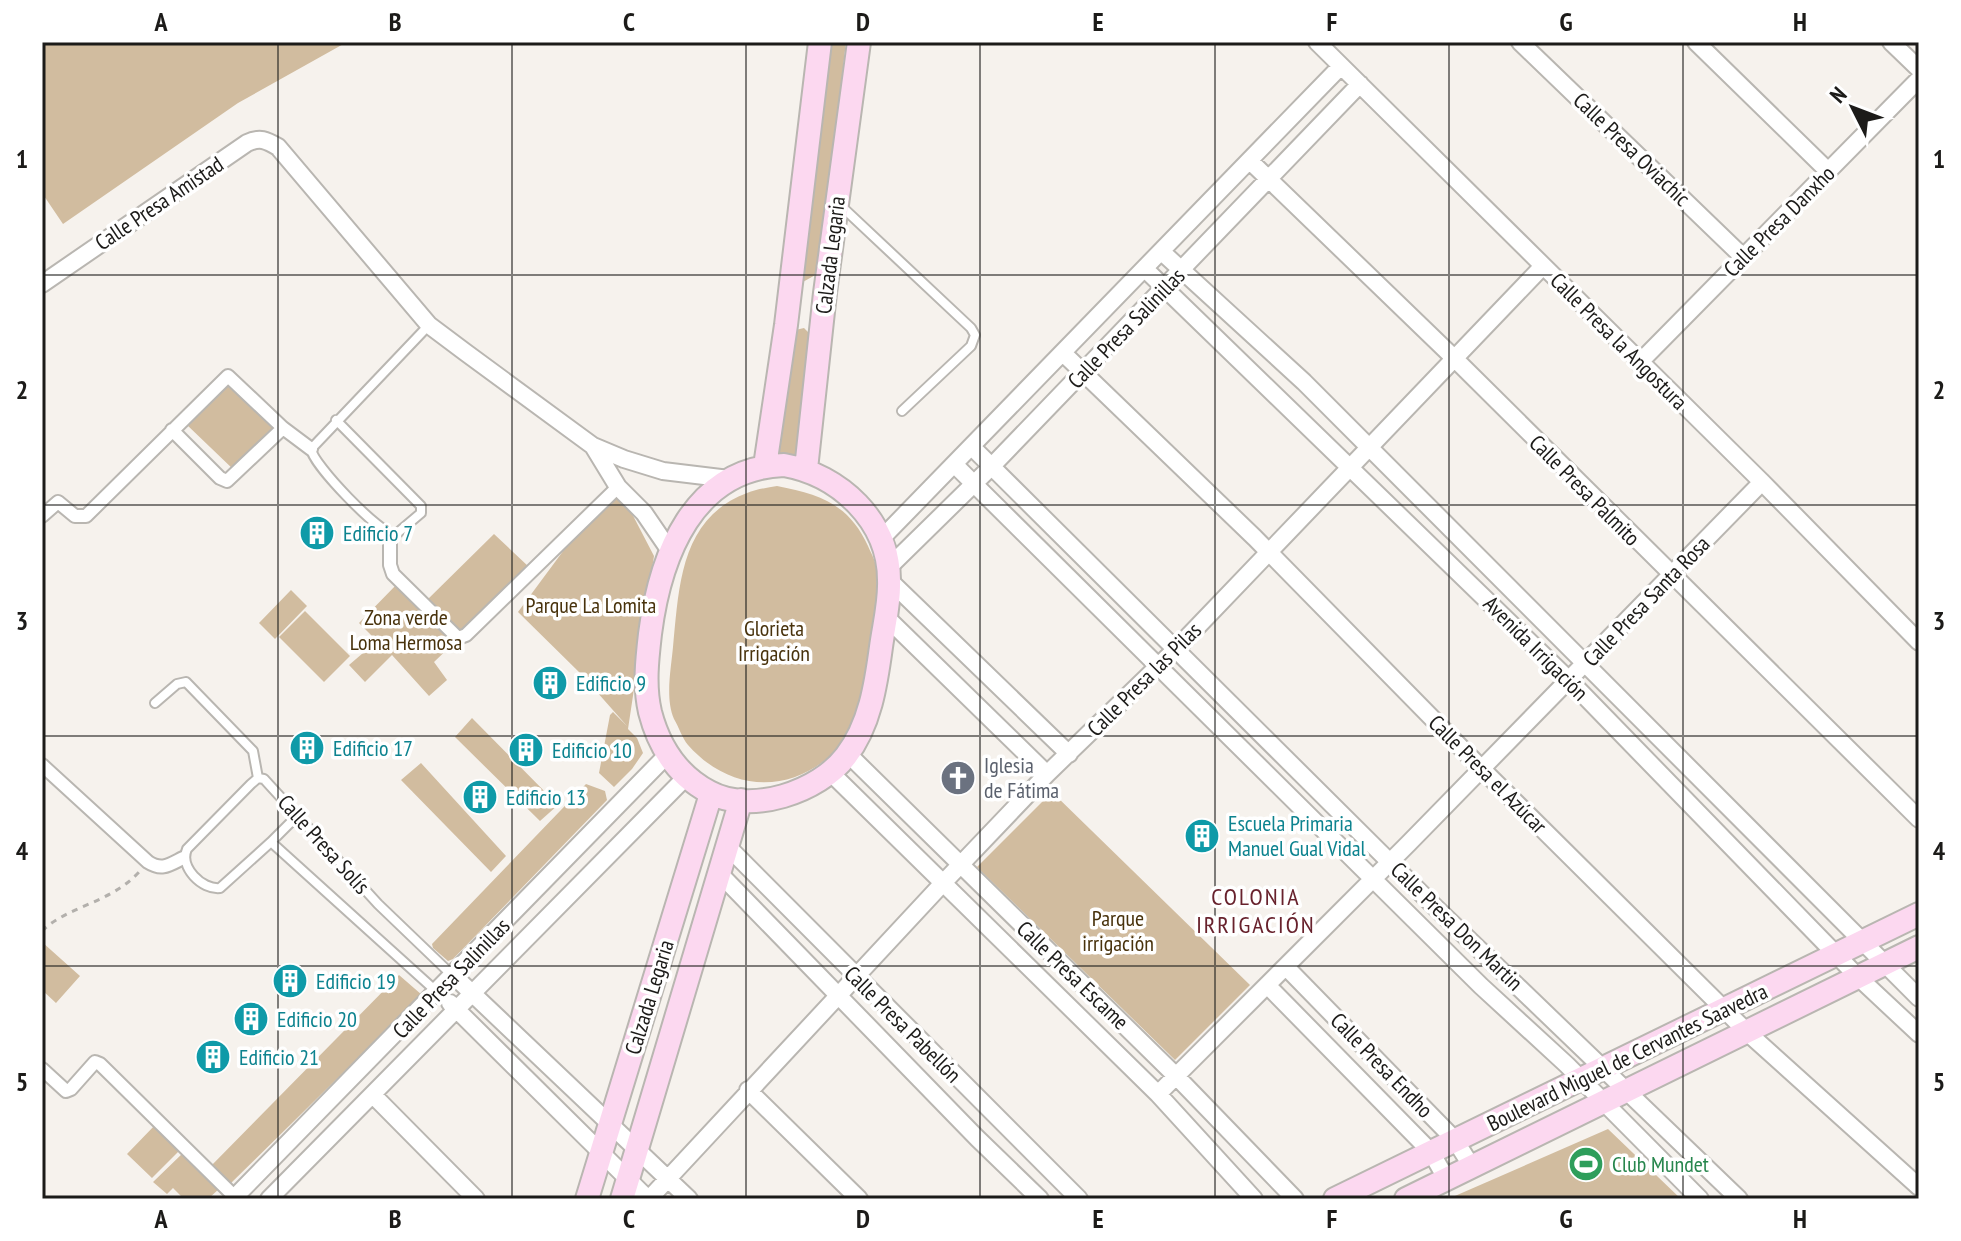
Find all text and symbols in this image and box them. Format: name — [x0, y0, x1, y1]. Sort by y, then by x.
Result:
text: A — [153, 5, 168, 38]
text: B — [389, 5, 402, 38]
text: C — [623, 5, 635, 38]
text: D — [856, 5, 870, 38]
text: E — [1092, 5, 1104, 38]
text: F — [1327, 5, 1338, 38]
text: G — [1559, 5, 1573, 38]
text: H — [1793, 5, 1807, 38]
north arrow — [1813, 68, 1893, 148]
text: N — [1824, 81, 1853, 108]
street label: Calle Presa Oviachic — [1568, 86, 1697, 212]
text: 1 — [16, 142, 28, 175]
text: 1 — [1933, 142, 1945, 175]
street label: Calle Presa Amistad — [90, 150, 228, 256]
street label: Calle Presa Danxho — [1717, 159, 1841, 283]
street label: Calzada Legaria — [809, 195, 851, 315]
street label: Calle Presa Salinillas — [1061, 262, 1191, 394]
street label: Calle Presa la Angostura — [1544, 266, 1694, 416]
text: 2 — [16, 373, 28, 406]
text: 2 — [1933, 373, 1945, 406]
street label: Calle Presa Palmito — [1524, 429, 1646, 551]
building icon: Edificio 7 — [298, 514, 336, 552]
place label: Edificio 7 — [343, 519, 413, 547]
street label: Calle Presa Santa Rosa — [1577, 530, 1715, 672]
street label: Avenida Irrigación — [1478, 590, 1594, 706]
park label: Parque La Lomita — [526, 591, 656, 619]
park label: Zona verde Loma Hermosa — [350, 603, 462, 656]
text: 3 — [16, 604, 28, 637]
text: 3 — [1933, 604, 1945, 637]
park label: Glorieta Irrigación — [738, 614, 810, 667]
street label: Calle Presa las Pilas — [1081, 616, 1207, 742]
building icon: Edificio 9 — [531, 664, 569, 702]
place label: Edificio 9 — [576, 669, 646, 697]
street label: Calle Presa el Azúcar — [1423, 709, 1553, 839]
building icon: Edificio 17 — [288, 729, 326, 767]
building icon: Edificio 10 — [507, 731, 545, 769]
place label: Edificio 17 — [333, 734, 413, 762]
place label: Edificio 10 — [552, 736, 632, 764]
place label: Iglesia de Fátima — [984, 751, 1059, 804]
church icon: Iglesia de Fátima — [939, 759, 977, 797]
building icon: Edificio 13 — [461, 778, 499, 816]
place label: Edificio 13 — [506, 783, 586, 811]
street label: Calle Presa Solís — [272, 788, 376, 900]
place label: Escuela Primaria Manuel Gual Vidal — [1228, 809, 1367, 862]
building icon: Escuela Primaria Manuel Gual Vidal — [1183, 817, 1221, 855]
text: 4 — [16, 834, 29, 867]
text: 4 — [1933, 834, 1946, 867]
street label: Calle Presa Don Martin — [1385, 856, 1529, 996]
district label: COLONIA IRRIGACIÓN — [1196, 881, 1316, 940]
park label: Parque irrigación — [1082, 904, 1154, 957]
street label: Calle Presa Salinillas — [386, 912, 516, 1044]
street label: Calle Presa Escame — [1011, 915, 1135, 1035]
street label: Calzada Legaria — [618, 936, 680, 1058]
street label: Calle Presa Pabellón — [839, 960, 967, 1088]
building icon: Edificio 19 — [271, 962, 309, 1000]
place label: Edificio 19 — [316, 967, 396, 995]
street label: Boulevard Miguel de Cervantes Saavedra — [1482, 977, 1772, 1137]
building icon: Edificio 20 — [232, 1000, 270, 1038]
place label: Edificio 20 — [277, 1005, 357, 1033]
street label: Calle Presa Endho — [1325, 1006, 1439, 1124]
building icon: Edificio 21 — [194, 1038, 232, 1076]
place label: Edificio 21 — [239, 1043, 319, 1071]
text: 5 — [16, 1065, 28, 1098]
text: 5 — [1933, 1065, 1945, 1098]
sports icon: Club Mundet — [1567, 1145, 1605, 1183]
place label: Club Mundet — [1612, 1150, 1709, 1178]
text: A — [153, 1202, 168, 1235]
text: B — [389, 1202, 402, 1235]
text: C — [623, 1202, 635, 1235]
text: D — [856, 1202, 870, 1235]
text: E — [1092, 1202, 1104, 1235]
text: F — [1327, 1202, 1338, 1235]
text: G — [1559, 1202, 1573, 1235]
text: H — [1793, 1202, 1807, 1235]

